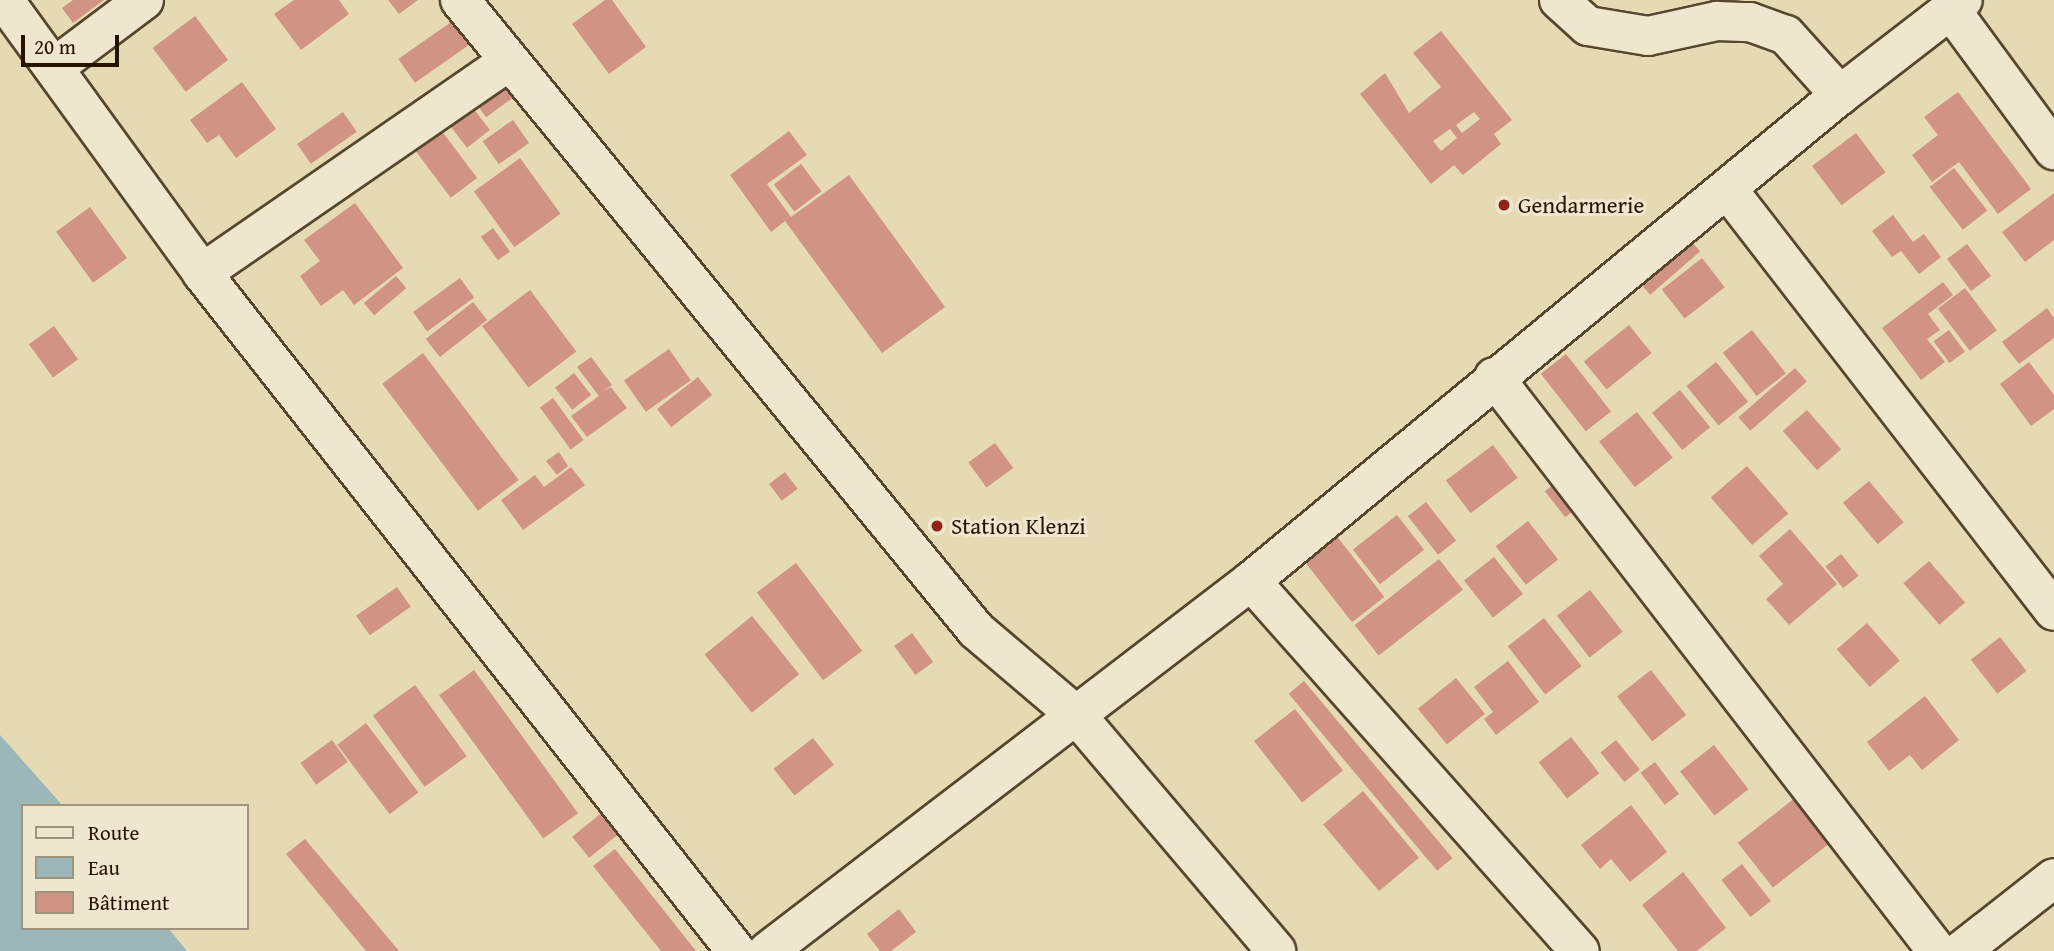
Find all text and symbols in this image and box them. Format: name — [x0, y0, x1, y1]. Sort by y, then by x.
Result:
scale bar — [24, 21, 122, 65]
text: 20 m — [34, 31, 76, 62]
place label: Gendarmerie — [1518, 191, 1644, 219]
marker: Gendarmerie — [1496, 197, 1512, 213]
place label: Station Klenzi — [951, 512, 1086, 540]
marker: Station Klenzi — [929, 518, 945, 534]
legend — [21, 804, 248, 930]
text: Route — [88, 817, 139, 848]
text: Eau — [88, 852, 120, 883]
text: Bâtiment — [88, 887, 169, 918]

